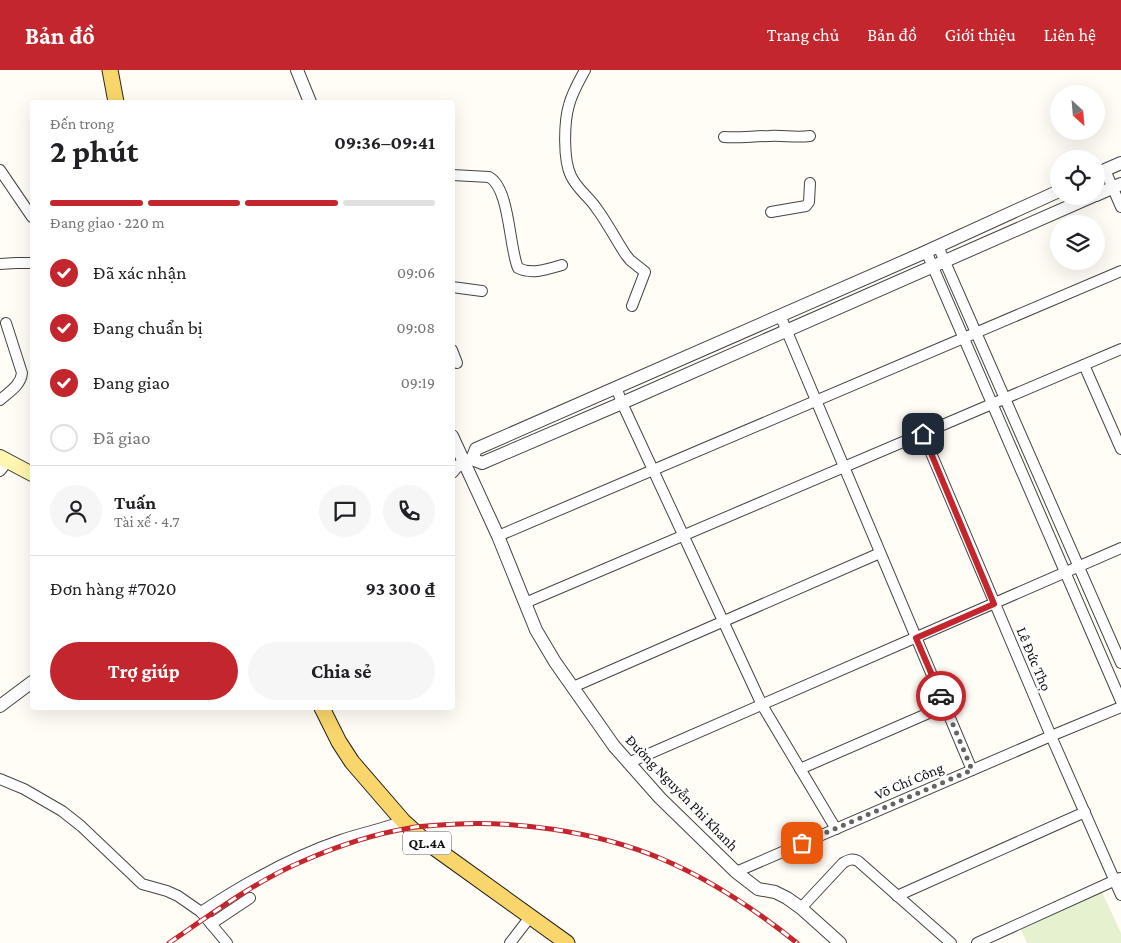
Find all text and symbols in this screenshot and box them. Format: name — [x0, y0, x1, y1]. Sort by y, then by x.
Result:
text: Bản đồ — [25, 22, 95, 49]
text: Trang chủ — [767, 25, 839, 45]
text: Bản đồ — [867, 25, 917, 45]
text: Giới thiệu — [945, 25, 1016, 45]
text: Liên hệ — [1044, 25, 1096, 45]
north arrow — [1050, 85, 1105, 140]
map controls — [1050, 85, 1105, 270]
text: Đến trong — [50, 115, 114, 132]
text: 09:36–09:41 — [334, 132, 435, 153]
text: 2 phút — [50, 133, 138, 169]
button: locate — [1050, 150, 1105, 205]
text: Đang giao · 220 m — [50, 214, 165, 231]
button: layers — [1050, 215, 1105, 270]
icon: check — [50, 259, 78, 287]
text: Đã xác nhận — [93, 262, 186, 283]
text: 09:06 — [397, 264, 435, 281]
icon: check — [50, 314, 78, 342]
text: Đang chuẩn bị — [93, 317, 203, 338]
text: 09:08 — [397, 319, 435, 336]
icon: check — [50, 369, 78, 397]
text: Đang giao — [93, 372, 170, 393]
text: 09:19 — [401, 374, 435, 391]
pin — [902, 413, 944, 455]
icon: home — [909, 420, 937, 448]
text: Đã giao — [93, 427, 150, 448]
button: person — [50, 485, 102, 537]
button: chat — [319, 485, 371, 537]
button: phone — [383, 485, 435, 537]
text: Tuấn — [114, 492, 156, 513]
text: Tài xế · 4.7 — [114, 513, 180, 530]
text: Đơn hàng #7020 — [50, 578, 176, 599]
text: 93 300 ₫ — [366, 578, 435, 599]
street label: Lê Đức Thọ — [1013, 625, 1055, 694]
button: Trợ giúp — [50, 642, 238, 700]
button: Chia sẻ — [248, 642, 435, 700]
courier — [916, 671, 966, 721]
icon: car — [927, 682, 955, 710]
street label: Đường Nguyễn Phi Khanh — [622, 732, 741, 855]
street label: Võ Chí Công — [872, 759, 946, 804]
pin — [781, 822, 823, 864]
icon: bag — [788, 829, 816, 857]
road number: QL.4A — [403, 831, 451, 854]

